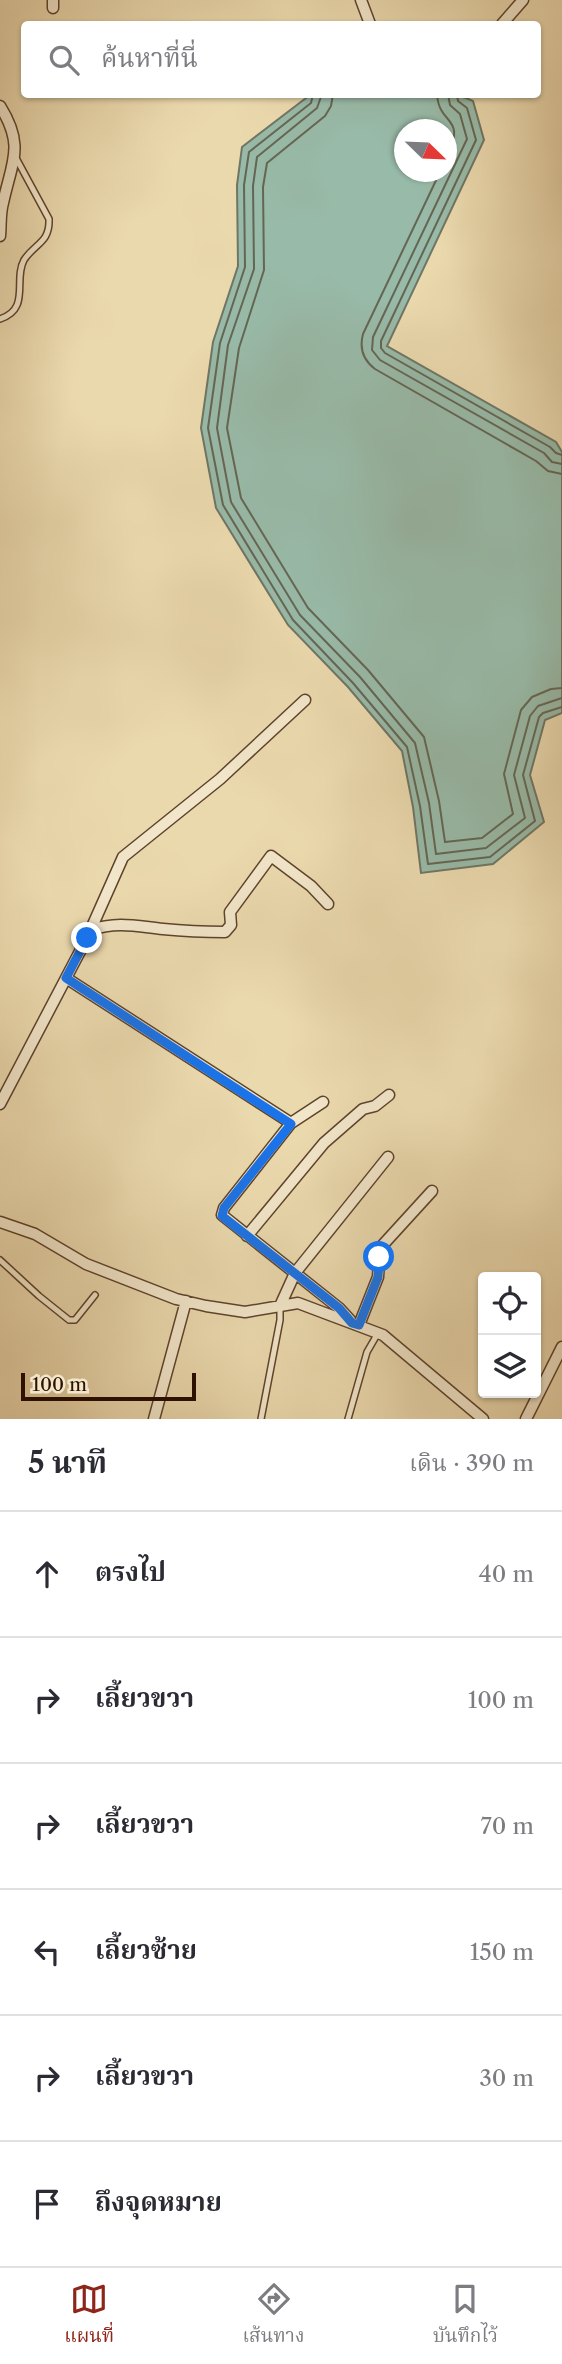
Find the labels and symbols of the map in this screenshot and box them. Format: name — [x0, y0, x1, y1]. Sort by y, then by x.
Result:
north arrow — [394, 119, 457, 182]
route end — [71, 922, 102, 953]
route start — [363, 1241, 394, 1272]
scale bar — [21, 1370, 196, 1402]

